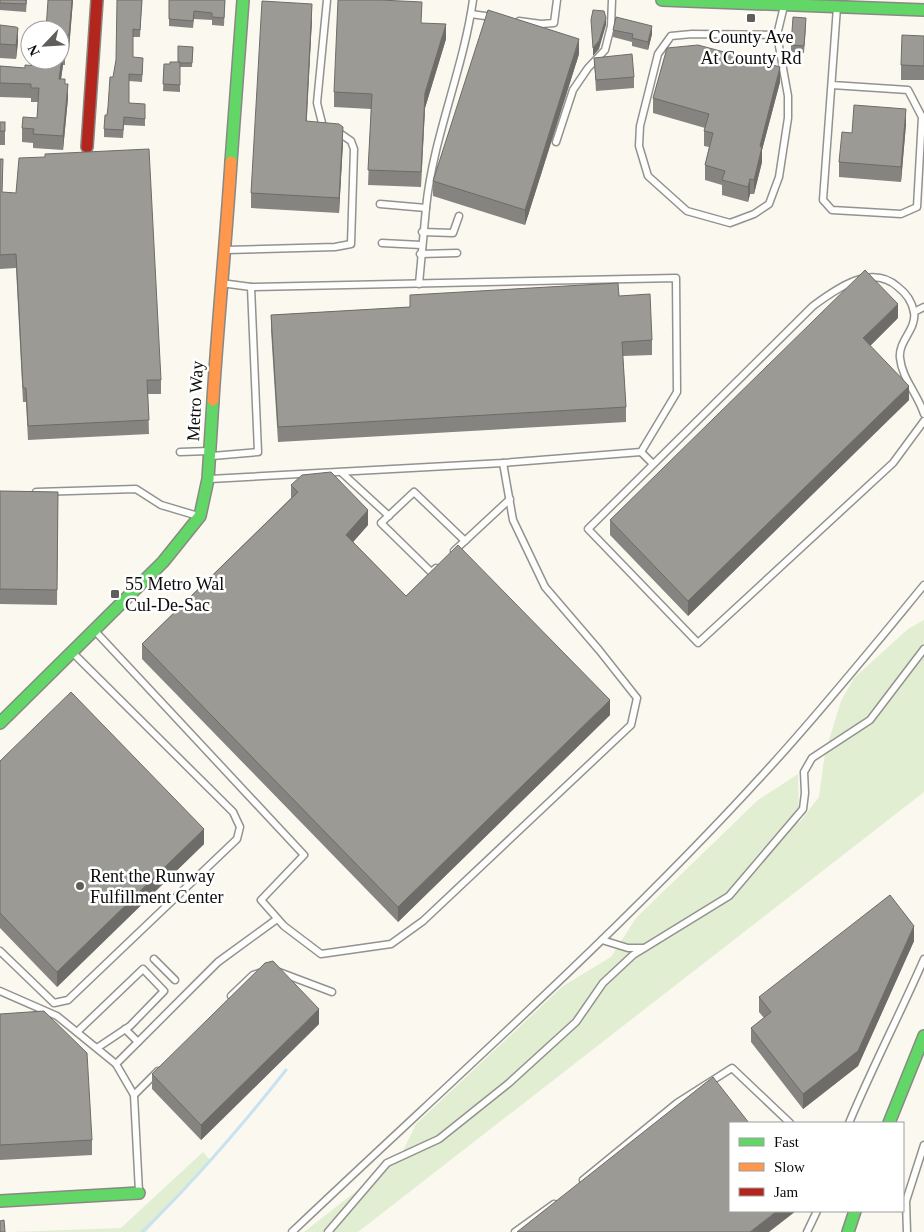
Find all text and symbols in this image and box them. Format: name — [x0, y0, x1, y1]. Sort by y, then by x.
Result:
marker: County Ave At County Rd — [745, 12, 757, 24]
north arrow — [20, 20, 70, 70]
place label: County Ave At County Rd — [700, 27, 802, 68]
text: N — [25, 43, 43, 58]
street label: Metro Way — [183, 360, 207, 442]
place label: 55 Metro Wal Cul-De-Sac — [125, 574, 224, 615]
marker: 55 Metro Wal Cul-De-Sac — [109, 588, 121, 600]
place label: Rent the Runway Fulfillment Center — [90, 866, 223, 907]
marker: Rent the Runway Fulfillment Center — [74, 880, 86, 892]
legend — [729, 1122, 904, 1212]
text: Fast — [774, 1134, 800, 1150]
text: Slow — [774, 1159, 805, 1175]
text: Jam — [774, 1184, 798, 1200]

